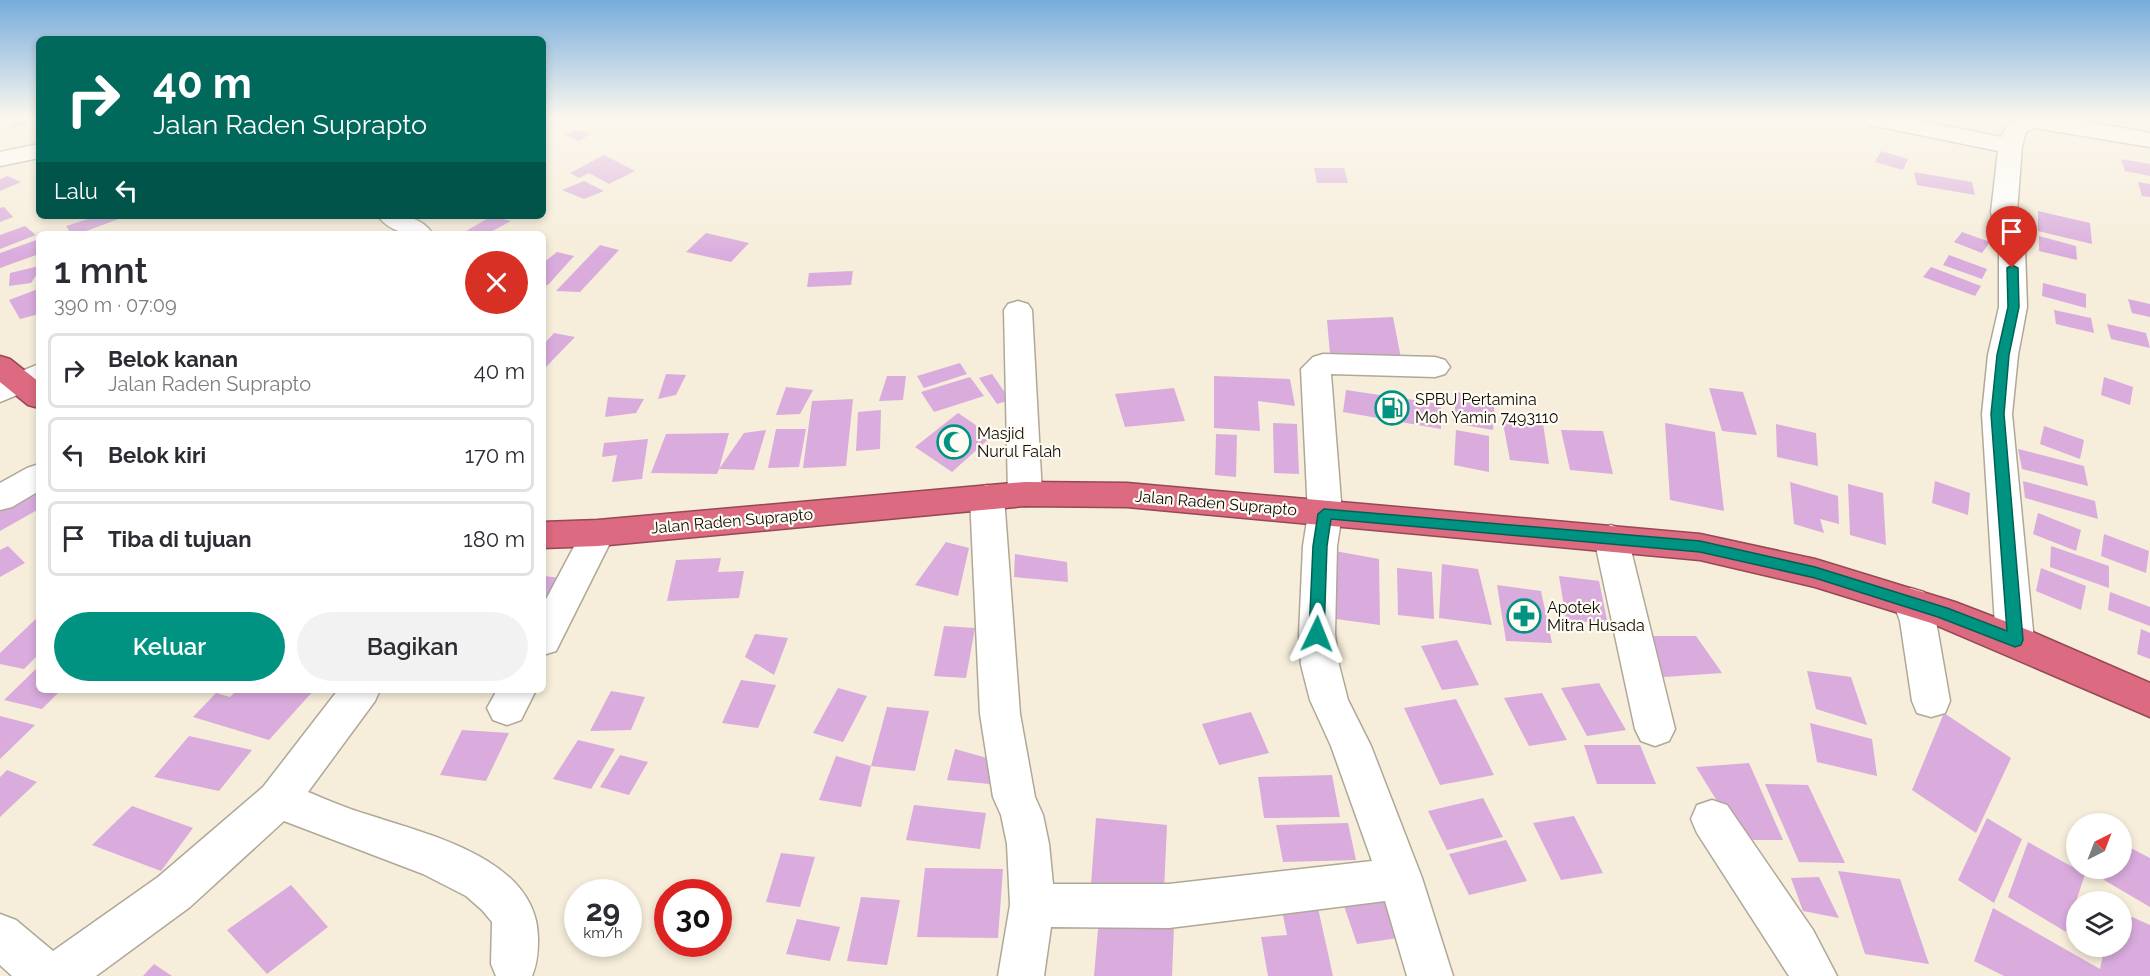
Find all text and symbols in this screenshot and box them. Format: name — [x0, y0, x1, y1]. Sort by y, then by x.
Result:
text: 40 m — [153, 59, 252, 108]
icon: right — [54, 60, 132, 138]
text: Jalan Raden Suprapto — [153, 109, 427, 140]
icon: left — [110, 174, 143, 207]
text: Lalu — [54, 178, 98, 204]
pin — [1986, 206, 2037, 268]
icon: arrive — [1995, 215, 2028, 248]
text: 1 mnt — [54, 249, 148, 291]
button: close — [465, 251, 528, 314]
text: 390 m · 07:09 — [54, 293, 177, 317]
text: Belok kanan — [108, 346, 238, 372]
icon: right — [57, 354, 90, 387]
text: 40 m — [474, 358, 525, 384]
text: Jalan Raden Suprapto — [108, 372, 311, 396]
fuel station icon: SPBU Pertamina Moh Yamin 7493110 — [1374, 390, 1410, 426]
place label: SPBU Pertamina Moh Yamin 7493110 — [1415, 390, 1558, 427]
mosque icon: Masjid Nurul Falah — [936, 424, 972, 460]
place label: Masjid Nurul Falah — [977, 424, 1061, 461]
icon: left — [57, 438, 90, 471]
text: Belok kiri — [108, 442, 206, 468]
text: 170 m — [465, 442, 525, 468]
street label: Jalan Raden Suprapto — [1134, 486, 1298, 520]
street label: Jalan Raden Suprapto — [650, 504, 814, 538]
icon: arrive — [57, 522, 90, 555]
text: Tiba di tujuan — [108, 526, 251, 552]
text: 180 m — [463, 526, 525, 552]
pharmacy icon: Apotek Mitra Husada — [1506, 598, 1542, 634]
place label: Apotek Mitra Husada — [1547, 598, 1645, 635]
position arrow — [1285, 602, 1349, 666]
button: Keluar — [54, 612, 285, 681]
button: Bagikan — [297, 612, 528, 681]
north arrow — [2066, 813, 2132, 879]
map controls — [2066, 813, 2132, 957]
speed limit sign: 30 — [654, 879, 732, 957]
button: layers — [2066, 891, 2132, 957]
text: 29 — [586, 893, 620, 928]
text: km/h — [583, 924, 623, 942]

